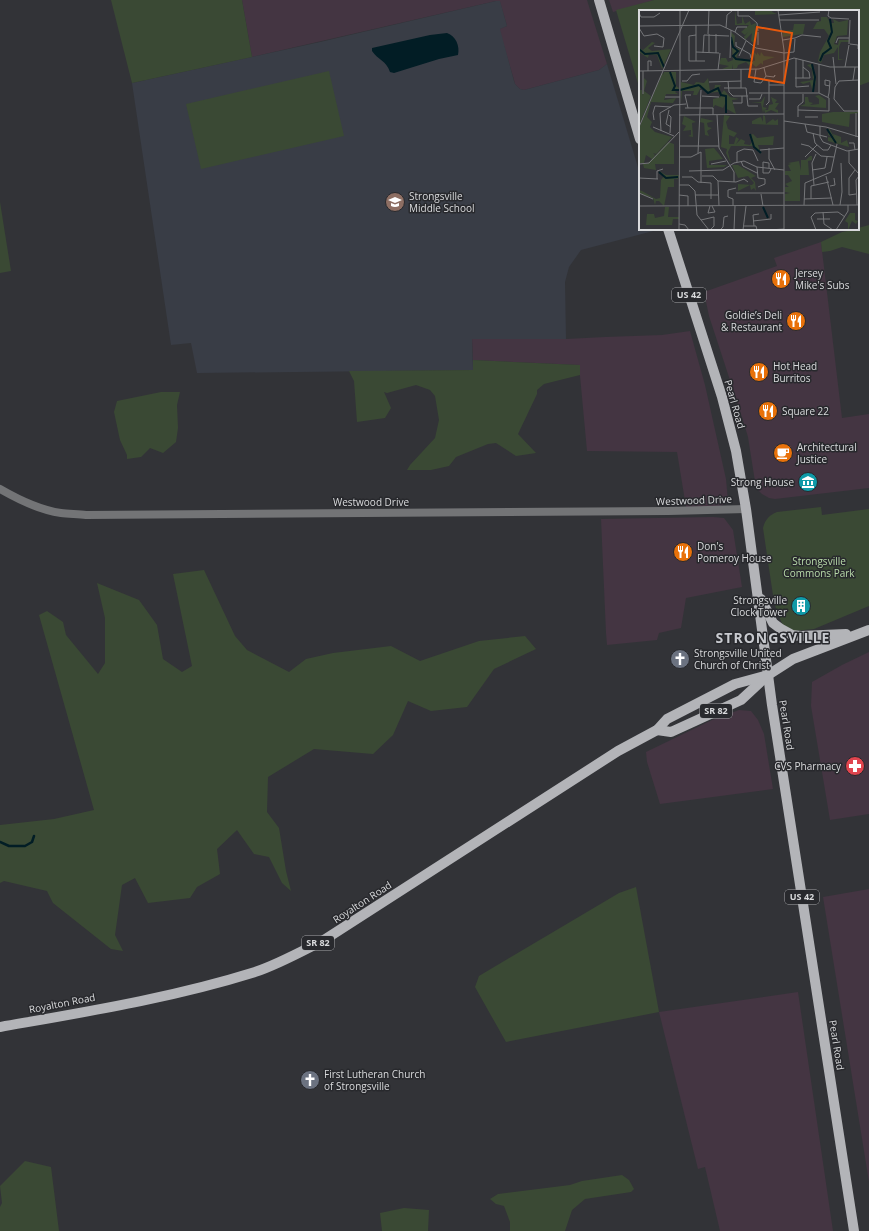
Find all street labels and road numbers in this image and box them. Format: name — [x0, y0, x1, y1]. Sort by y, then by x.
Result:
road number: US 42 — [672, 288, 706, 302]
street label: Pearl Road — [721, 378, 749, 430]
street label: Westwood Drive — [656, 492, 733, 508]
street label: Westwood Drive — [333, 495, 409, 509]
street label: Pearl Road — [776, 699, 798, 751]
road number: SR 82 — [700, 704, 732, 718]
street label: Royalton Road — [330, 878, 394, 926]
road number: US 42 — [785, 890, 819, 904]
road number: SR 82 — [302, 936, 334, 950]
street label: Royalton Road — [28, 990, 96, 1016]
street label: Pearl Road — [826, 1019, 848, 1071]

